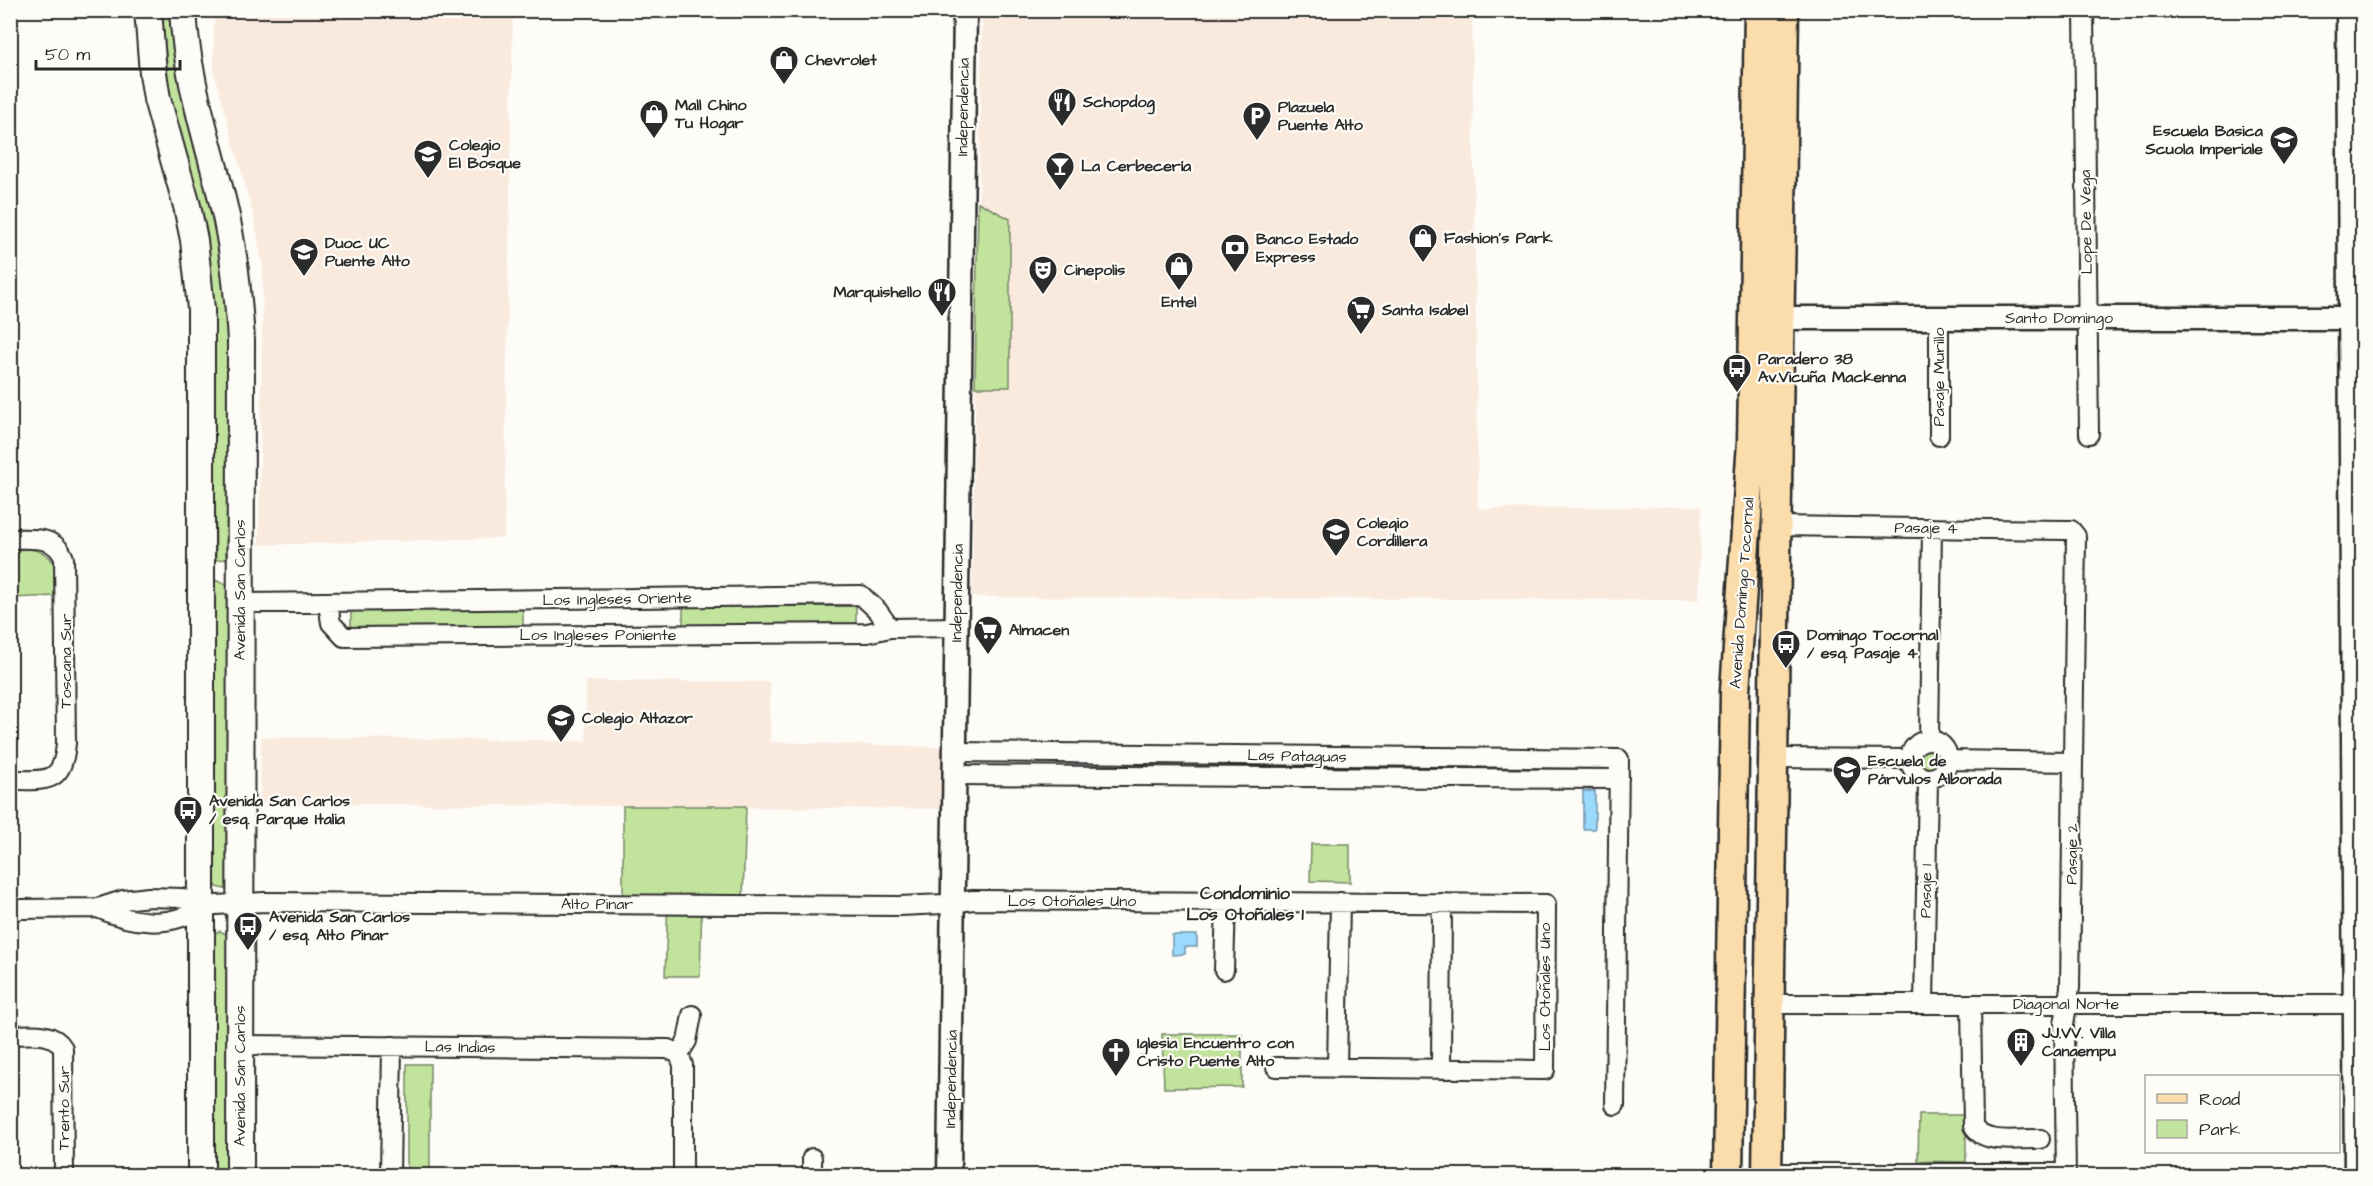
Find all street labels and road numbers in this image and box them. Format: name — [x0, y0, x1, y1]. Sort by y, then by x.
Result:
street label: Independencia — [951, 58, 975, 156]
street label: Lope De Vega — [2074, 170, 2099, 274]
street label: Santo Domingo — [2005, 307, 2113, 330]
street label: Pasaje Murillo — [1928, 327, 1950, 427]
street label: Avenida Domingo Tocornal — [1724, 497, 1761, 690]
street label: Pasaje 4 — [1894, 516, 1958, 540]
street label: Avenida San Carlos — [229, 519, 251, 661]
street label: Independencia — [945, 544, 969, 642]
street label: Los Ingleses Oriente — [542, 587, 692, 612]
street label: Toscana Sur — [55, 613, 77, 709]
street label: Los Ingleses Poniente — [520, 624, 677, 647]
street label: Las Pataguas — [1247, 744, 1347, 769]
street label: Pasaje 2 — [2060, 823, 2084, 885]
street label: Pasaje 1 — [1915, 864, 1937, 918]
street label: Los Otoñales Uno — [1008, 890, 1136, 912]
street label: Alto Pinar — [561, 893, 633, 915]
street label: Los Otoñales Uno — [1534, 923, 1556, 1051]
street label: Diagonal Norte — [2013, 993, 2119, 1016]
street label: Avenida San Carlos — [229, 1005, 251, 1147]
street label: Independencia — [939, 1030, 963, 1128]
street label: Las Indias — [424, 1035, 496, 1059]
street label: Trento Sur — [53, 1066, 75, 1150]

